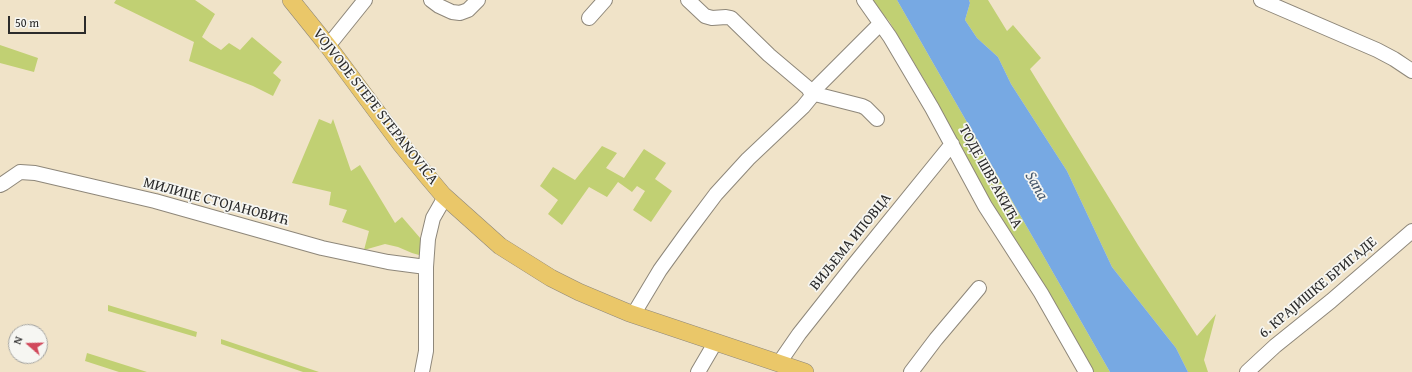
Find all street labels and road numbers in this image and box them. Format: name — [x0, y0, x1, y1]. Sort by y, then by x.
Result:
street label: VOJVODE STEPE STEPANOVIĆA — [308, 25, 442, 189]
street label: ТОДЕ ШВРАКИЋА — [954, 122, 1026, 232]
street label: МИЛИЦЕ СТОЈАНОВИЋ — [141, 174, 291, 230]
street label: ВИЉЕМА ИПОВЦА — [806, 190, 896, 294]
street label: 6. КРАЈИШКЕ БРИГАДЕ — [1255, 233, 1381, 343]

